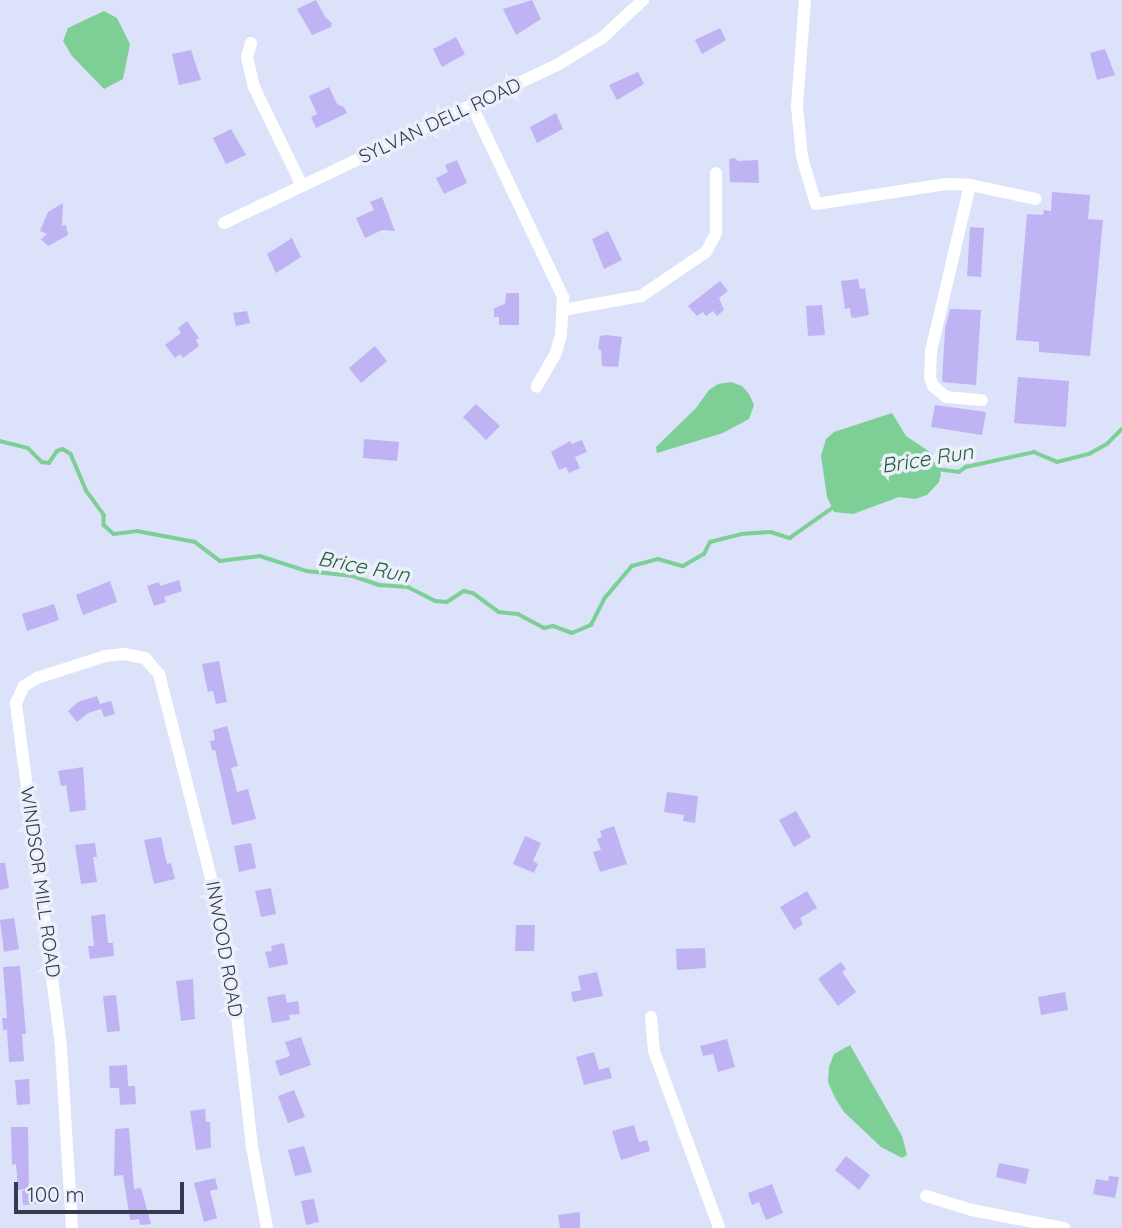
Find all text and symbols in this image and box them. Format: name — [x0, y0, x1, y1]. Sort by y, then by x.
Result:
street label: SYLVAN DELL ROAD — [355, 73, 525, 169]
water label: Brice Run — [879, 438, 975, 478]
water label: Brice Run — [316, 545, 412, 587]
street label: WINDSOR MILL ROAD — [15, 785, 65, 979]
street label: INWOOD ROAD — [201, 879, 247, 1019]
scale bar — [18, 1168, 187, 1212]
text: 100 m — [27, 1181, 85, 1207]

